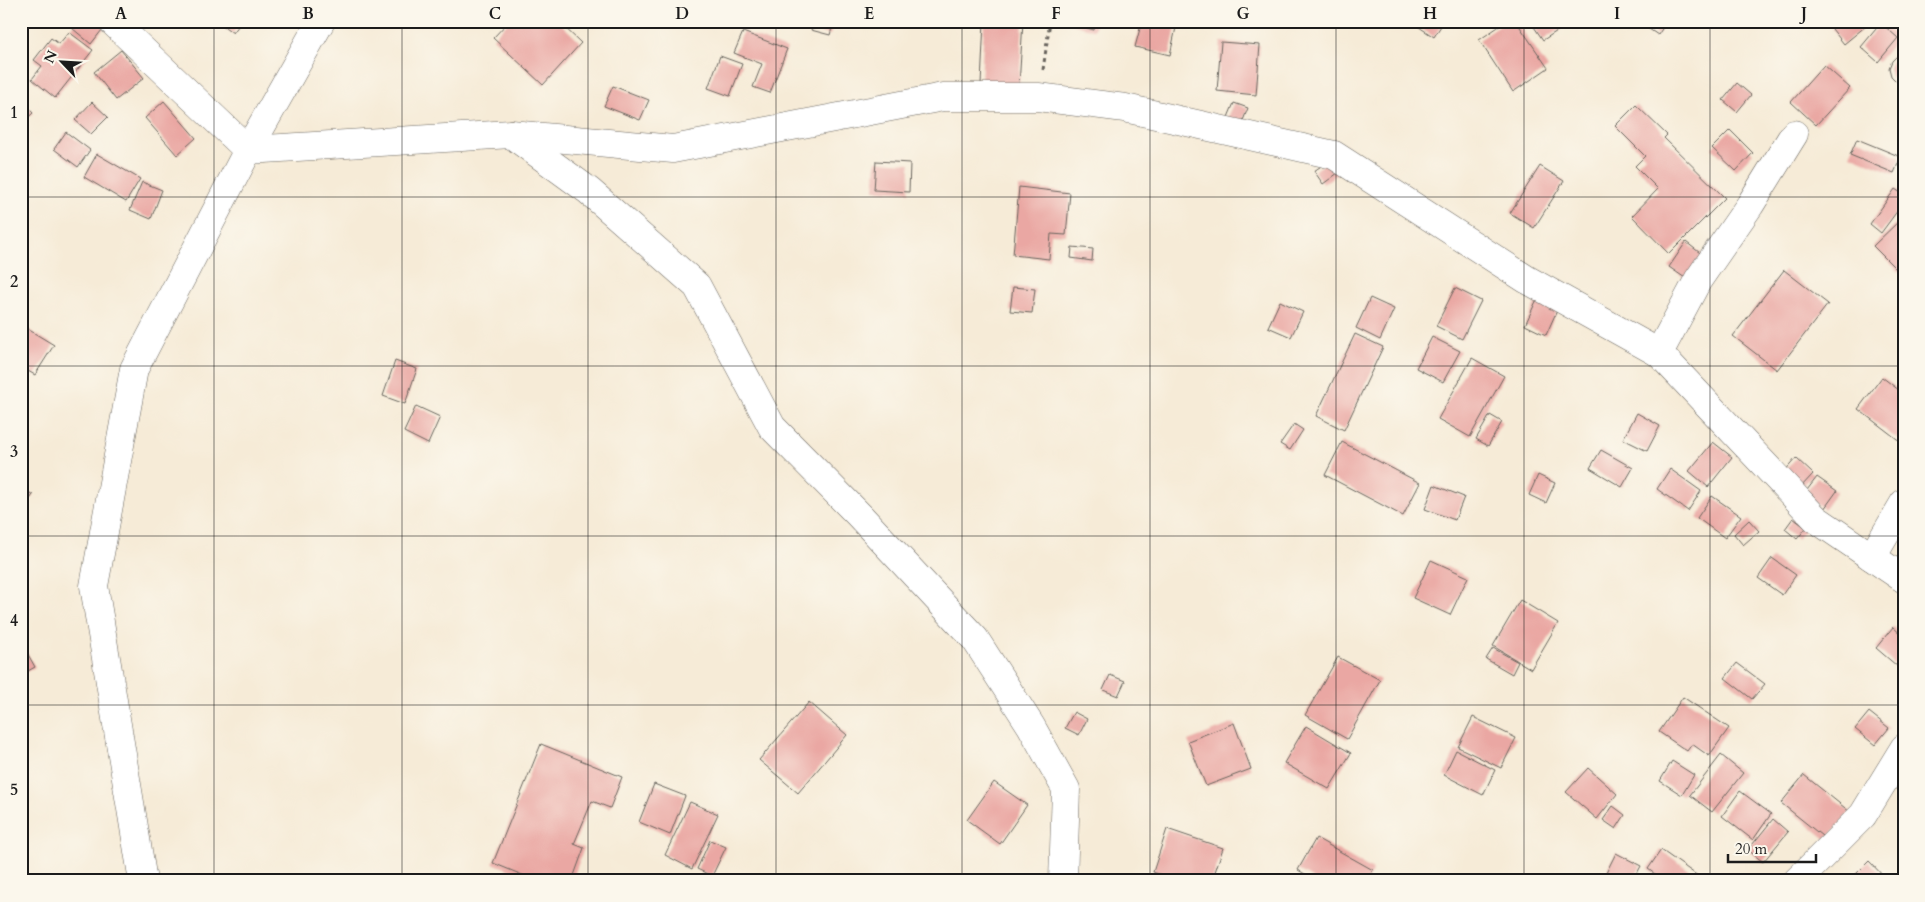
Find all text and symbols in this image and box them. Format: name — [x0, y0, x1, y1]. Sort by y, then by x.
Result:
text: A — [115, 3, 127, 25]
text: B — [302, 3, 314, 25]
text: C — [489, 3, 501, 25]
text: D — [675, 3, 689, 25]
text: E — [864, 3, 874, 25]
text: F — [1051, 3, 1061, 25]
text: G — [1236, 3, 1250, 25]
text: H — [1423, 3, 1437, 25]
text: I — [1614, 3, 1620, 25]
text: J — [1799, 3, 1807, 25]
north arrow — [38, 38, 88, 88]
text: N — [39, 47, 62, 66]
text: 1 — [10, 102, 18, 124]
text: 2 — [10, 271, 18, 293]
text: 3 — [10, 441, 18, 463]
text: 4 — [10, 610, 18, 632]
text: 5 — [10, 779, 18, 801]
scale bar — [1728, 832, 1815, 864]
text: 20 m — [1735, 839, 1767, 859]

